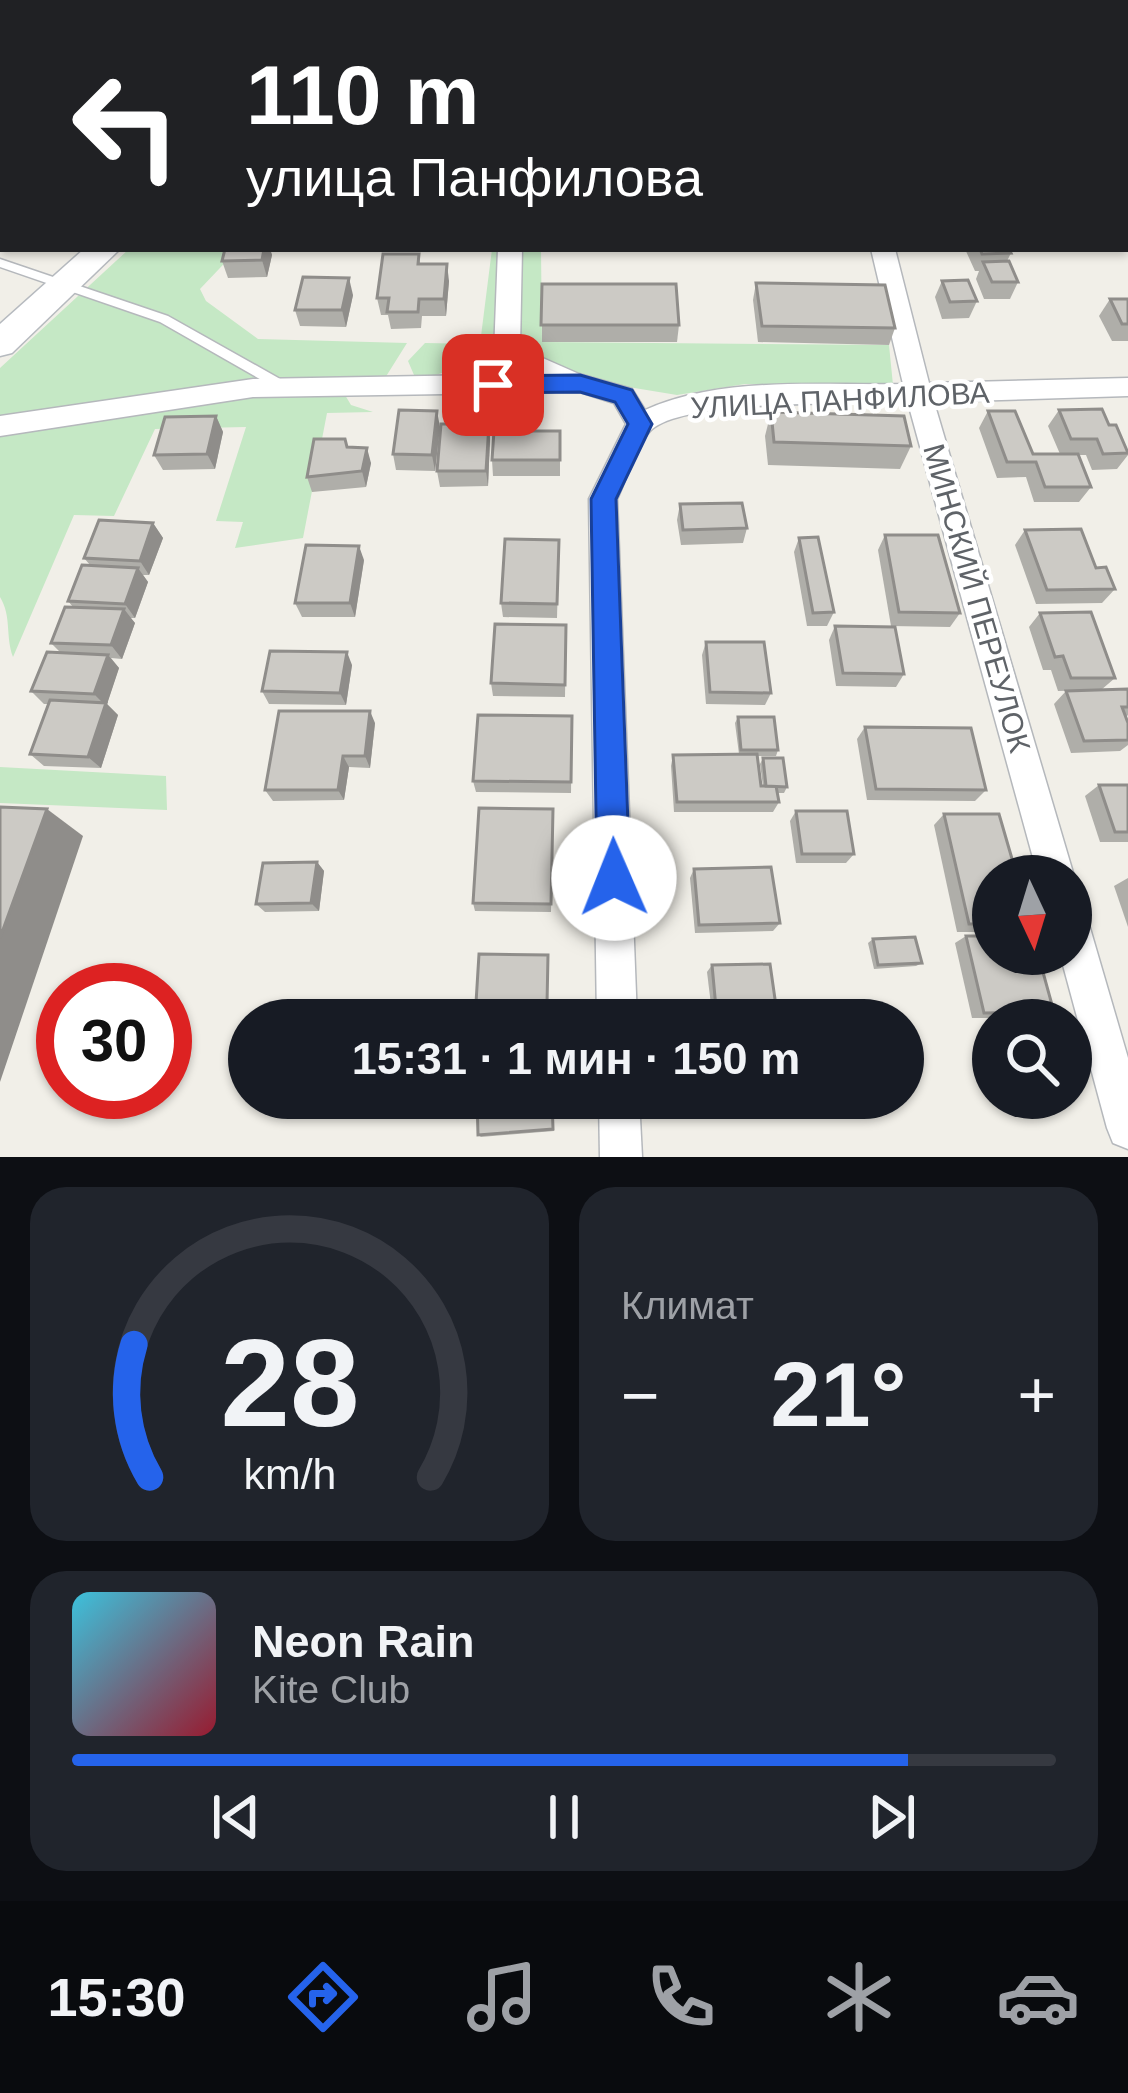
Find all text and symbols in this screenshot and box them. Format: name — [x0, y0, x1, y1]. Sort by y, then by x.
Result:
icon: left — [48, 48, 204, 204]
text: 110 m — [246, 48, 480, 142]
text: улица Панфилова — [246, 147, 703, 207]
pin — [442, 334, 544, 436]
icon: arrive — [460, 352, 526, 418]
street label: УЛИЦА ПАНФИЛОВА — [690, 376, 990, 424]
street label: МИНСКИЙ ПЕРЕУЛОК — [917, 440, 1037, 756]
position arrow — [551, 815, 677, 941]
north arrow — [972, 855, 1092, 975]
map controls — [972, 855, 1092, 1119]
speed limit sign: 30 — [36, 963, 192, 1119]
button: search — [972, 999, 1092, 1119]
text: 15:31 · 1 мин · 150 m — [352, 1033, 800, 1084]
text: Климат — [621, 1284, 754, 1327]
text: 28 — [220, 1313, 359, 1452]
text: 21° — [770, 1345, 907, 1445]
text: − — [621, 1358, 660, 1432]
text: + — [1017, 1358, 1056, 1432]
text: km/h — [243, 1450, 336, 1498]
text: Neon Rain — [252, 1616, 475, 1667]
text: Kite Club — [252, 1668, 410, 1711]
icon: previous — [203, 1784, 269, 1850]
icon: pause — [531, 1784, 597, 1850]
icon: next — [859, 1784, 925, 1850]
icon: directions — [281, 1955, 365, 2039]
icon: music — [460, 1955, 544, 2039]
icon: phone — [639, 1955, 723, 2039]
icon: climate — [817, 1955, 901, 2039]
icon: car — [996, 1955, 1080, 2039]
text: 15:30 — [47, 1967, 186, 2027]

